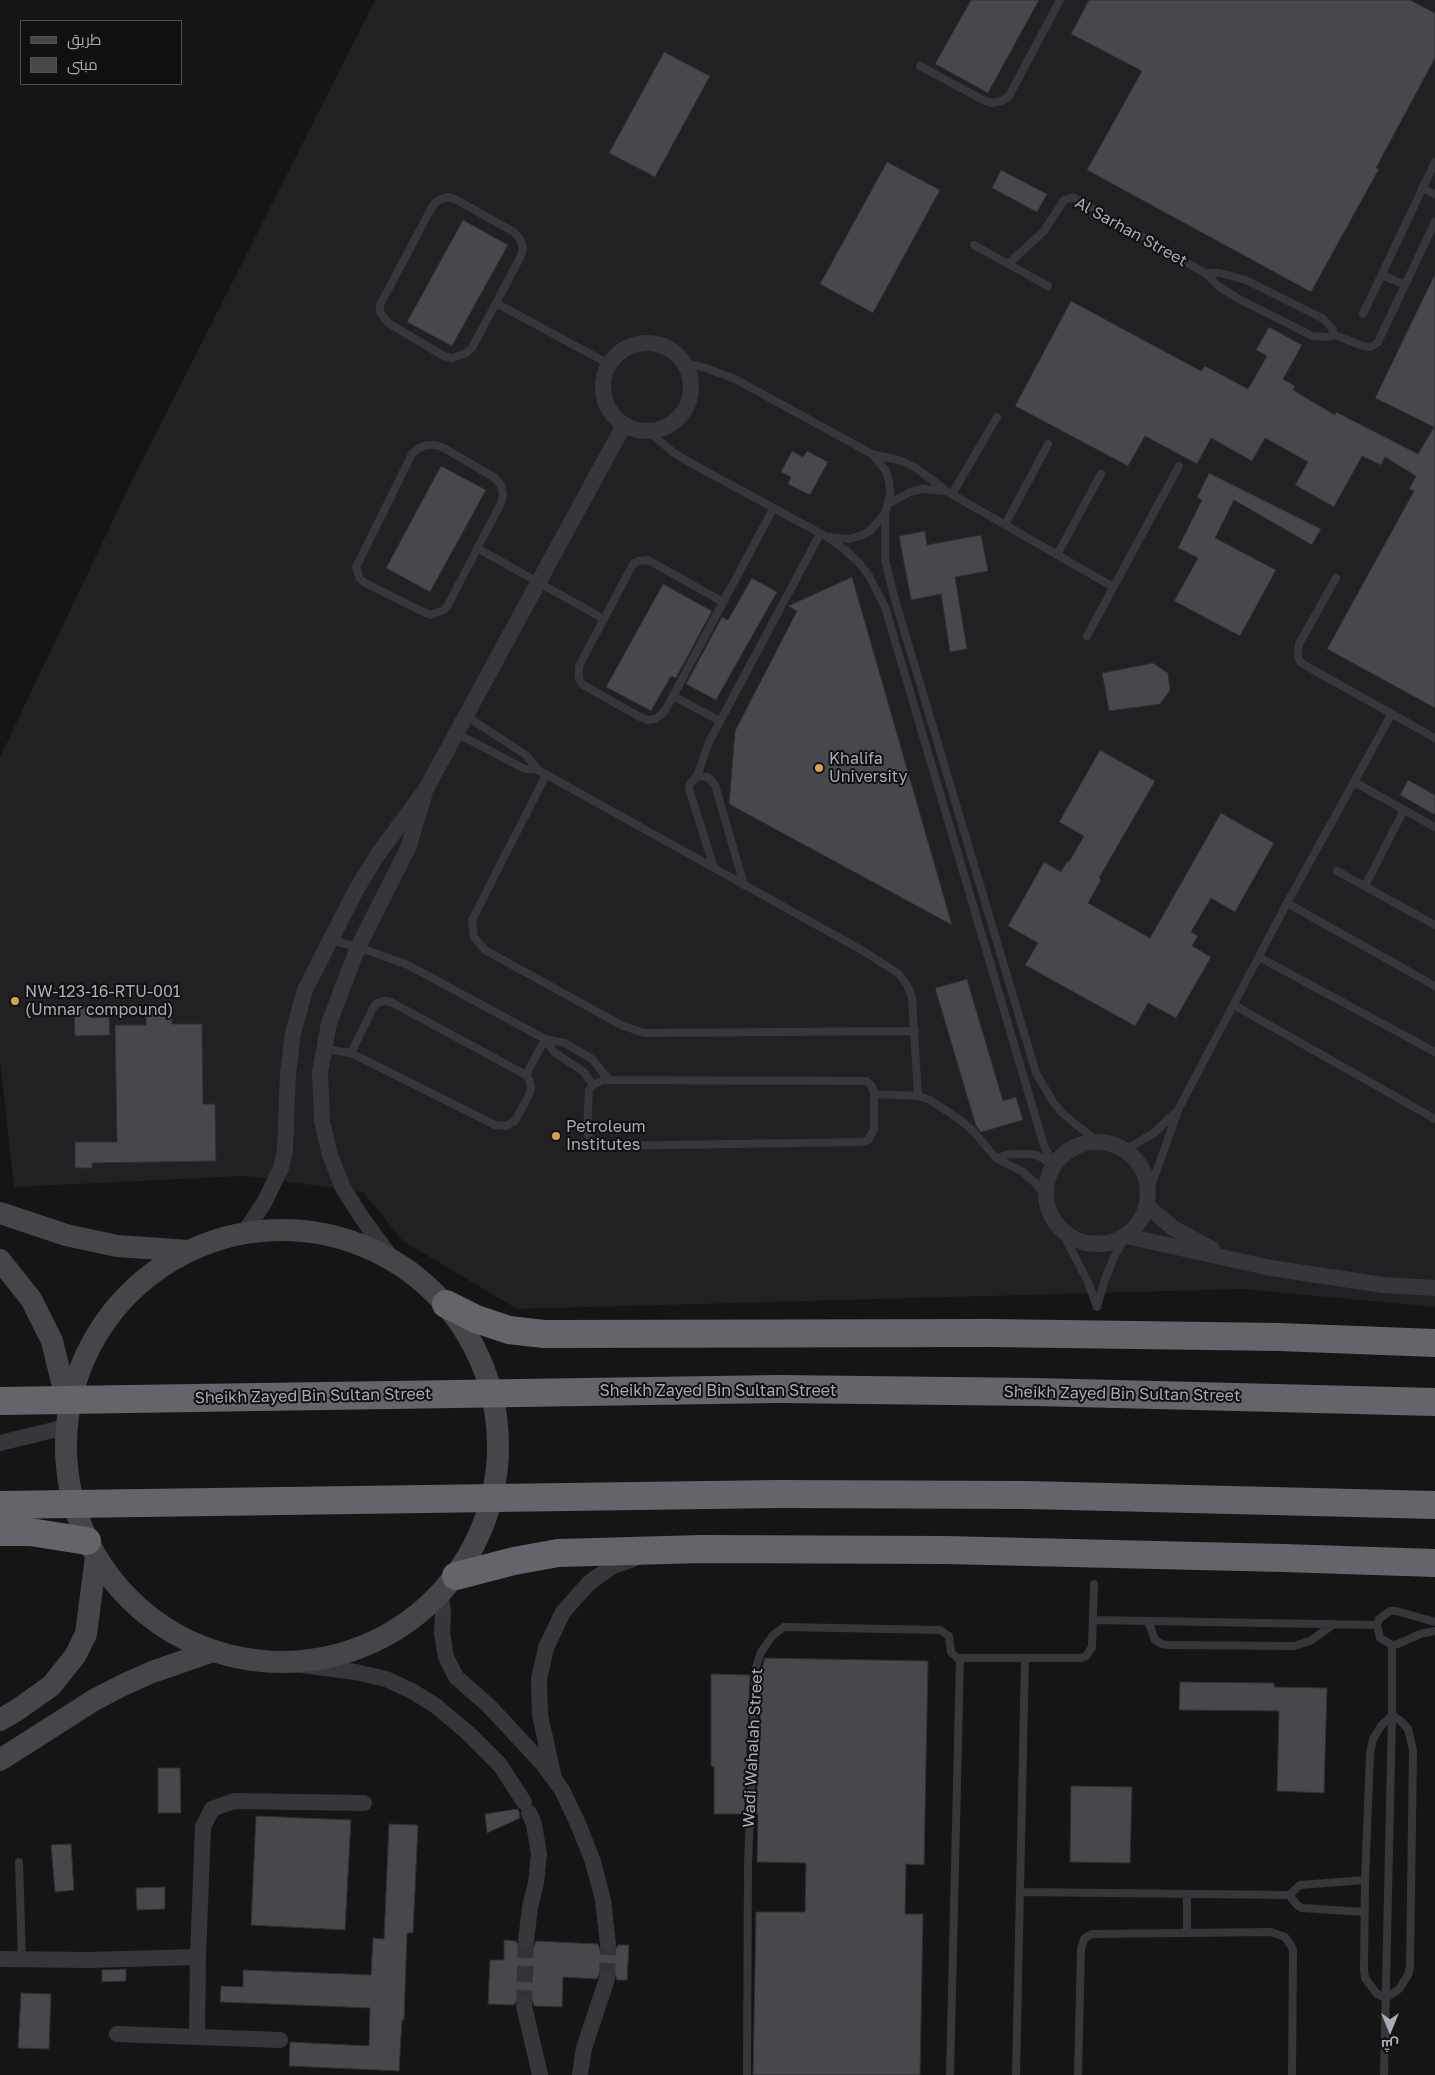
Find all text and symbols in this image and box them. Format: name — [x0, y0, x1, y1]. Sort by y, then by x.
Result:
legend — [20, 20, 182, 85]
text: طريق — [67, 30, 101, 48]
text: مبنى — [67, 55, 98, 73]
street label: Al Sarhan Street — [1072, 193, 1190, 271]
place label: Khalifa University — [829, 749, 907, 787]
marker: Khalifa University — [813, 762, 825, 774]
place label: NW-123-16-RTU-001 (Umnar compound) — [25, 982, 181, 1020]
marker: NW-123-16-RTU-001 (Umnar compound) — [9, 995, 21, 1007]
place label: Petroleum Institutes — [566, 1117, 646, 1155]
marker: Petroleum Institutes — [550, 1130, 562, 1142]
street label: Sheikh Zayed Bin Sultan Street — [600, 1381, 836, 1401]
street label: Sheikh Zayed Bin Sultan Street — [1003, 1382, 1241, 1406]
street label: Sheikh Zayed Bin Sultan Street — [194, 1384, 432, 1408]
street label: Wadi Wahalah Street — [739, 1668, 767, 1828]
north arrow — [1365, 2005, 1415, 2055]
text: ش — [1381, 2037, 1399, 2054]

